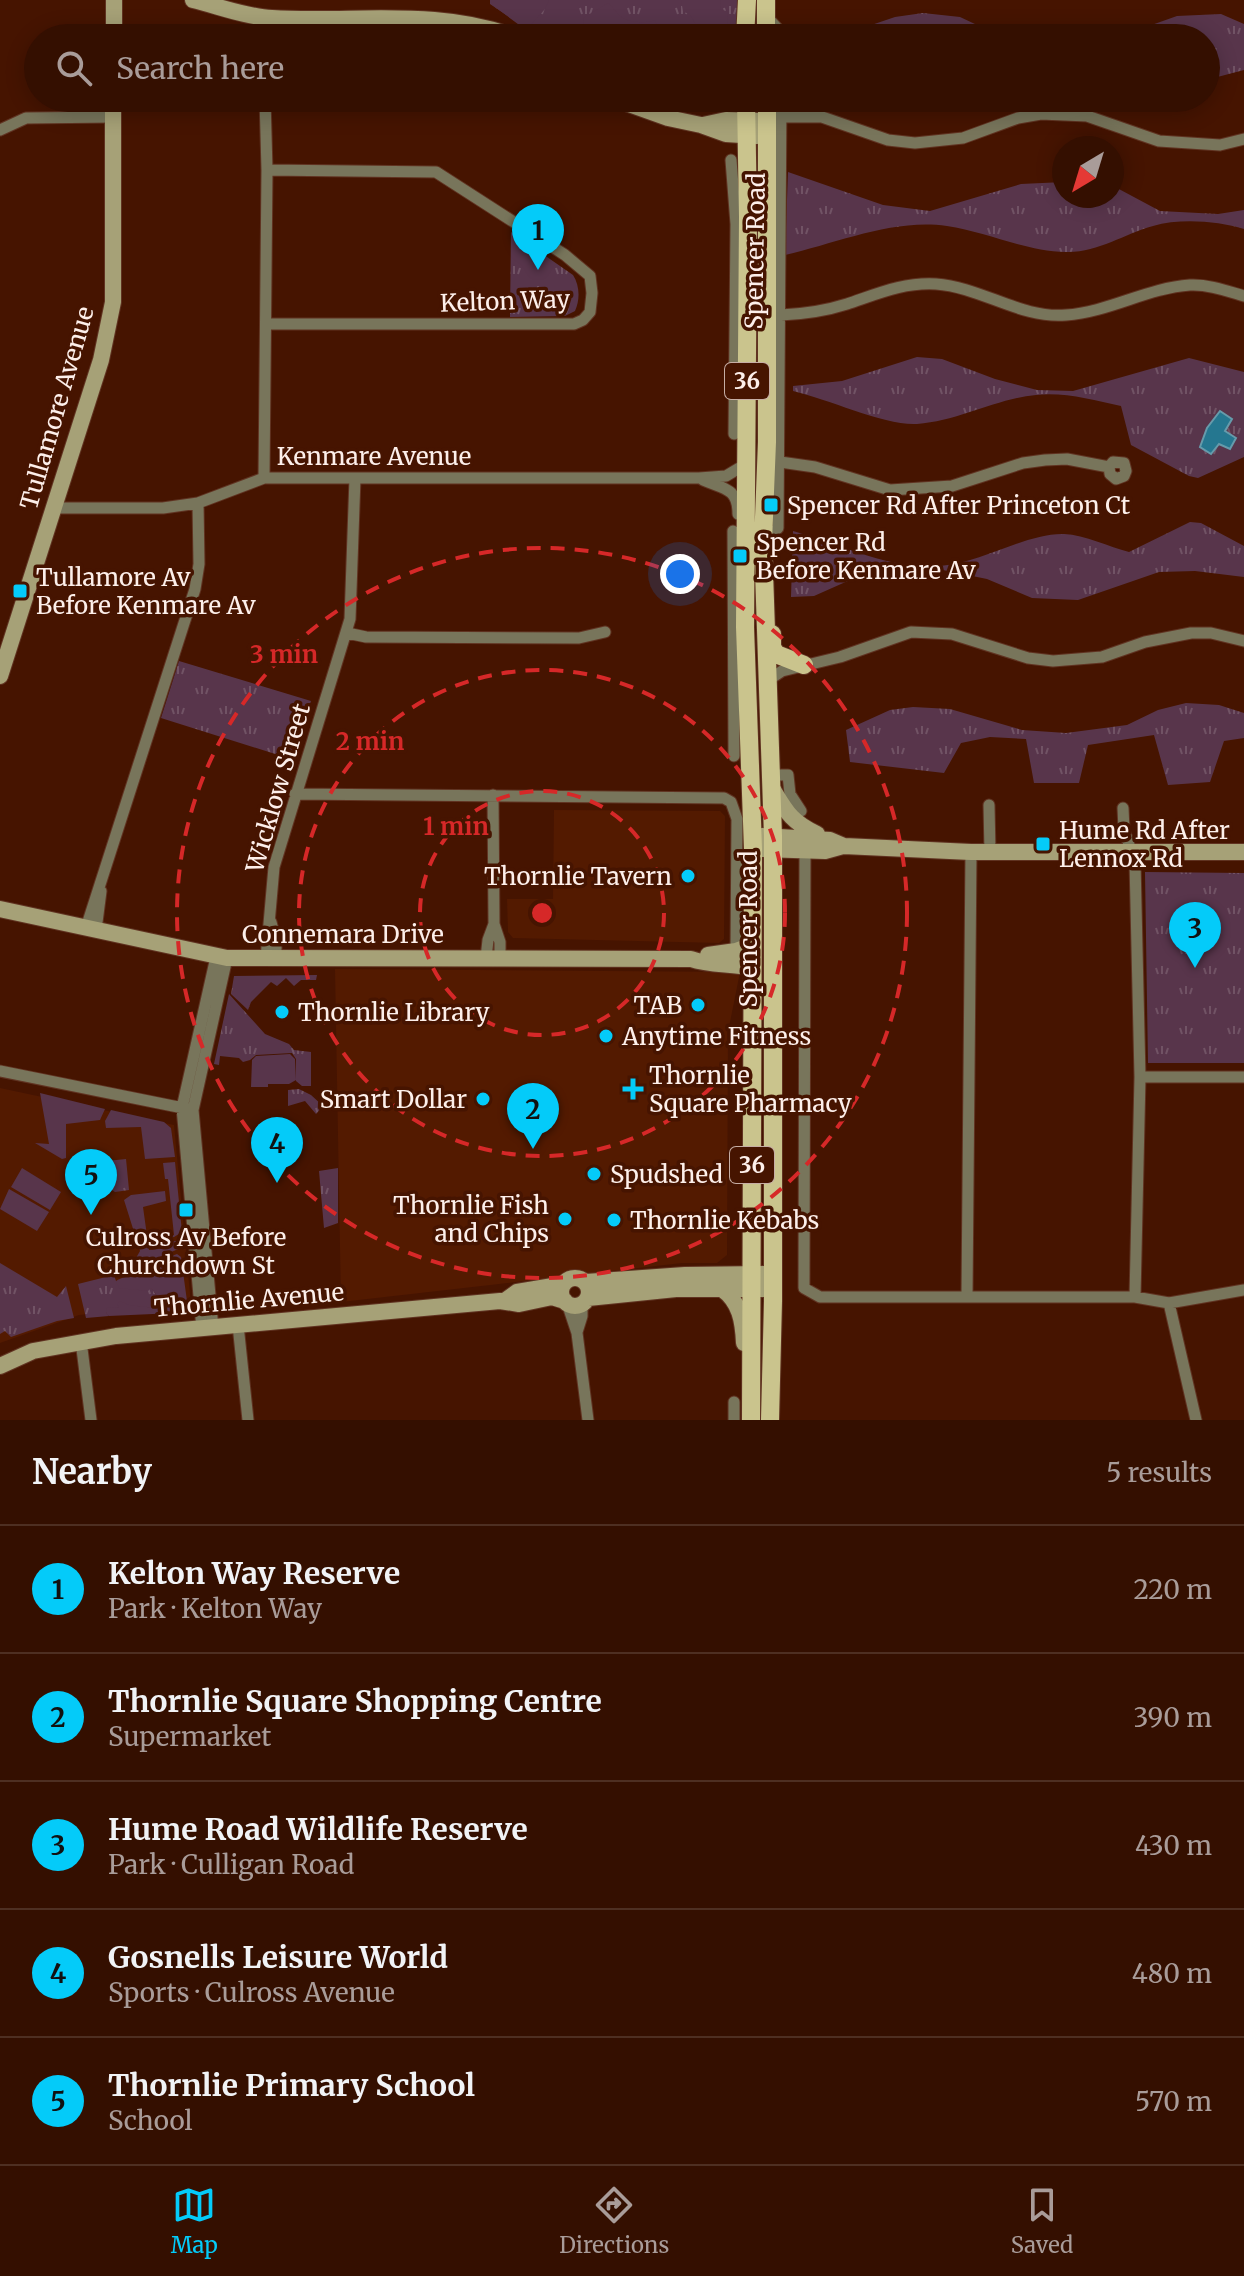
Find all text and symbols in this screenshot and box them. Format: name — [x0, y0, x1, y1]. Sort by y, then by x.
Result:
search box — [24, 24, 1220, 112]
icon: search — [52, 46, 96, 90]
text: Search here — [116, 49, 284, 87]
north arrow — [1052, 136, 1124, 208]
street label: Spencer Road — [738, 172, 772, 330]
pin: 1 — [512, 204, 564, 270]
street label: Kelton Way — [439, 283, 571, 319]
street label: Tullamore Avenue — [13, 303, 101, 513]
road number: 36 — [725, 363, 769, 399]
street label: Kenmare Avenue — [277, 441, 471, 472]
place label: Spencer Rd After Princeton Ct — [787, 490, 1131, 521]
marker: Spencer Rd After Princeton Ct — [762, 496, 780, 514]
place label: Spencer Rd Before Kenmare Av — [756, 527, 976, 586]
marker: Spencer Rd Before Kenmare Av — [731, 547, 749, 565]
your location — [660, 554, 700, 594]
place label: Tullamore Av Before Kenmare Av — [36, 562, 256, 621]
marker: Tullamore Av Before Kenmare Av — [11, 582, 29, 600]
text: 3 min — [250, 639, 318, 670]
street label: Wicklow Street — [239, 699, 317, 877]
text: 2 min — [336, 726, 404, 757]
text: 1 min — [423, 811, 489, 842]
place label: Hume Rd After Lennox Rd — [1059, 815, 1230, 874]
marker: Hume Rd After Lennox Rd — [1034, 835, 1052, 853]
street label: Spencer Road — [733, 851, 764, 1007]
place label: Thornlie Tavern — [484, 861, 672, 892]
marker: Thornlie Tavern — [679, 867, 697, 885]
centre of rings — [528, 899, 556, 927]
pin: 3 — [1169, 902, 1221, 968]
street label: Connemara Drive — [242, 919, 444, 950]
place label: TAB — [634, 990, 682, 1021]
marker: TAB — [689, 996, 707, 1014]
place label: Thornlie Library — [298, 997, 490, 1028]
marker: Thornlie Library — [273, 1003, 291, 1021]
place label: Anytime Fitness — [621, 1021, 811, 1052]
marker: Anytime Fitness — [597, 1027, 615, 1045]
place label: Thornlie Square Pharmacy — [649, 1060, 852, 1119]
marker: Thornlie Square Pharmacy — [624, 1080, 642, 1098]
pin: 2 — [507, 1083, 559, 1149]
place label: Smart Dollar — [320, 1084, 467, 1115]
marker: Smart Dollar — [474, 1090, 492, 1108]
pin: 4 — [251, 1117, 303, 1183]
road number: 36 — [730, 1147, 774, 1183]
pin: 5 — [65, 1149, 117, 1215]
place label: Spudshed — [610, 1159, 723, 1190]
marker: Spudshed — [585, 1165, 603, 1183]
place label: Thornlie Fish and Chips — [393, 1190, 549, 1249]
marker: Culross Av Before Churchdown St — [177, 1201, 195, 1219]
place label: Thornlie Kebabs — [630, 1205, 819, 1236]
marker: Thornlie Fish and Chips — [556, 1210, 574, 1228]
marker: Thornlie Kebabs — [605, 1211, 623, 1229]
place label: Culross Av Before Churchdown St — [86, 1222, 286, 1281]
street label: Thornlie Avenue — [153, 1276, 345, 1324]
text: Nearby — [32, 1451, 152, 1493]
text: 5 results — [1106, 1456, 1212, 1489]
text: Kelton Way Reserve — [108, 1554, 400, 1592]
text: 1 — [52, 1573, 64, 1606]
text: 220 m — [1133, 1573, 1212, 1606]
text: Park · Kelton Way — [108, 1592, 322, 1625]
text: Thornlie Square Shopping Centre — [108, 1682, 602, 1720]
text: 2 — [50, 1701, 66, 1734]
text: 390 m — [1133, 1701, 1212, 1734]
text: Supermarket — [108, 1720, 272, 1753]
text: Hume Road Wildlife Reserve — [108, 1810, 528, 1848]
text: 3 — [51, 1829, 65, 1862]
text: 430 m — [1135, 1829, 1212, 1862]
text: Park · Culligan Road — [108, 1848, 354, 1881]
text: Gosnells Leisure World — [108, 1938, 448, 1976]
text: 4 — [50, 1957, 66, 1990]
text: 480 m — [1132, 1957, 1212, 1990]
text: Sports · Culross Avenue — [108, 1976, 395, 2009]
text: Thornlie Primary School — [108, 2066, 475, 2104]
text: 5 — [50, 2085, 66, 2118]
text: 570 m — [1135, 2085, 1212, 2118]
text: School — [108, 2104, 193, 2137]
tab: Map — [171, 2183, 218, 2259]
tab: Directions — [559, 2183, 669, 2259]
tab: Saved — [1011, 2183, 1073, 2259]

